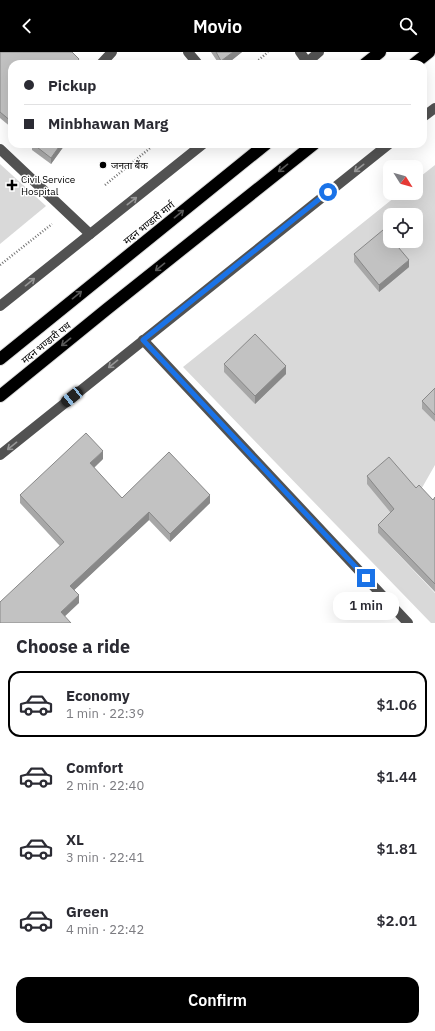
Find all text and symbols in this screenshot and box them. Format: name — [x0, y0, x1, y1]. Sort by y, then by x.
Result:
icon: back — [16, 15, 38, 37]
text: Movio — [193, 15, 242, 38]
icon: search — [397, 15, 419, 37]
text: Pickup — [48, 76, 96, 95]
text: Minbhawan Marg — [48, 114, 168, 133]
place label: जनता बैंक — [111, 159, 148, 172]
marker: जनता बैंक — [98, 160, 108, 170]
north arrow — [383, 160, 423, 200]
map controls — [383, 160, 423, 248]
one-way arrow — [278, 164, 289, 173]
one-way arrow — [353, 164, 364, 173]
place label: Civil Service Hospital — [21, 173, 76, 198]
marker: Civil Service Hospital — [6, 179, 18, 191]
route start — [319, 183, 337, 201]
one-way arrow — [127, 196, 138, 205]
street label: मदन भण्डारी मार्ग — [121, 198, 178, 248]
button: locate — [383, 208, 423, 248]
one-way arrow — [173, 209, 184, 218]
one-way arrow — [154, 262, 165, 271]
one-way arrow — [25, 277, 36, 286]
one-way arrow — [72, 291, 83, 299]
street label: मदन भण्डारी पथ — [19, 319, 74, 367]
one-way arrow — [60, 338, 71, 347]
one-way arrow — [107, 360, 118, 368]
car — [59, 385, 85, 409]
one-way arrow — [6, 441, 17, 450]
route end — [357, 569, 375, 587]
callout: 1 min — [333, 592, 399, 620]
text: 1 min — [349, 597, 383, 614]
text: Choose a ride — [16, 635, 130, 658]
icon: car — [18, 686, 54, 722]
text: Economy — [66, 686, 130, 705]
text: $1.06 — [377, 695, 417, 714]
text: 1 min · 22:39 — [66, 705, 144, 722]
icon: car — [18, 758, 54, 794]
text: Comfort — [66, 758, 123, 777]
text: $1.44 — [377, 767, 417, 786]
text: 2 min · 22:40 — [66, 777, 144, 794]
icon: car — [18, 830, 54, 866]
text: XL — [66, 830, 84, 849]
text: $1.81 — [377, 839, 417, 858]
text: 3 min · 22:41 — [66, 849, 144, 866]
icon: car — [18, 902, 54, 938]
text: Green — [66, 902, 109, 921]
text: $2.01 — [377, 911, 417, 930]
text: 4 min · 22:42 — [66, 921, 144, 938]
button: Confirm — [16, 977, 419, 1023]

